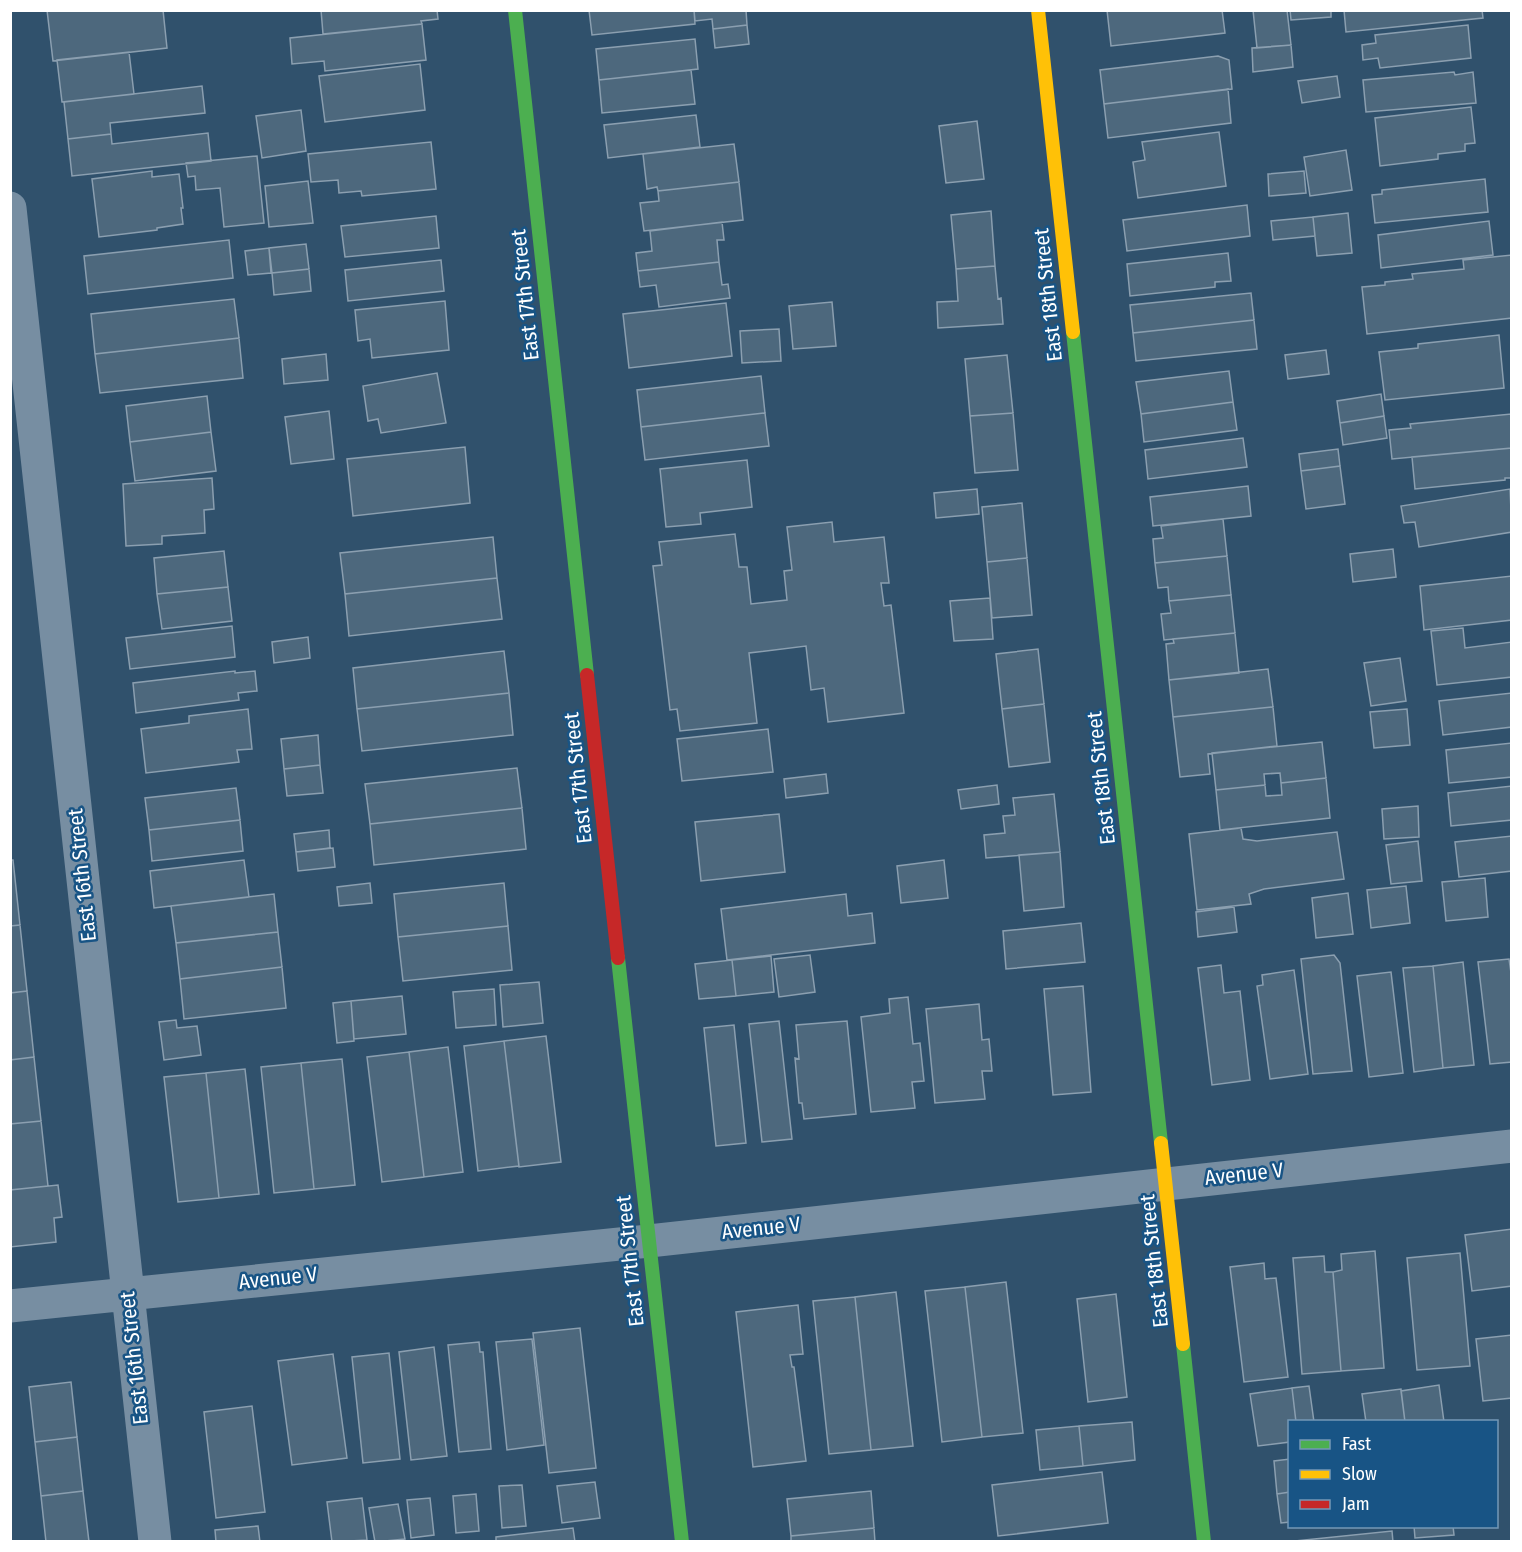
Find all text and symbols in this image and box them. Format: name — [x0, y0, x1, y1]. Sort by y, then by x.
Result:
street label: East 18th Street — [1028, 227, 1068, 363]
street label: East 17th Street — [505, 228, 545, 362]
street label: East 18th Street — [1081, 710, 1121, 846]
street label: East 17th Street — [558, 711, 598, 845]
street label: East 16th Street — [62, 807, 102, 943]
street label: Avenue V — [1203, 1157, 1285, 1191]
street label: East 18th Street — [1134, 1193, 1174, 1329]
street label: East 17th Street — [610, 1194, 650, 1328]
street label: Avenue V — [720, 1211, 802, 1245]
street label: Avenue V — [237, 1261, 319, 1295]
street label: East 16th Street — [114, 1290, 154, 1426]
legend — [1288, 1420, 1498, 1528]
text: Fast — [1342, 1433, 1371, 1455]
text: Slow — [1342, 1463, 1377, 1485]
text: Jam — [1342, 1493, 1370, 1515]

